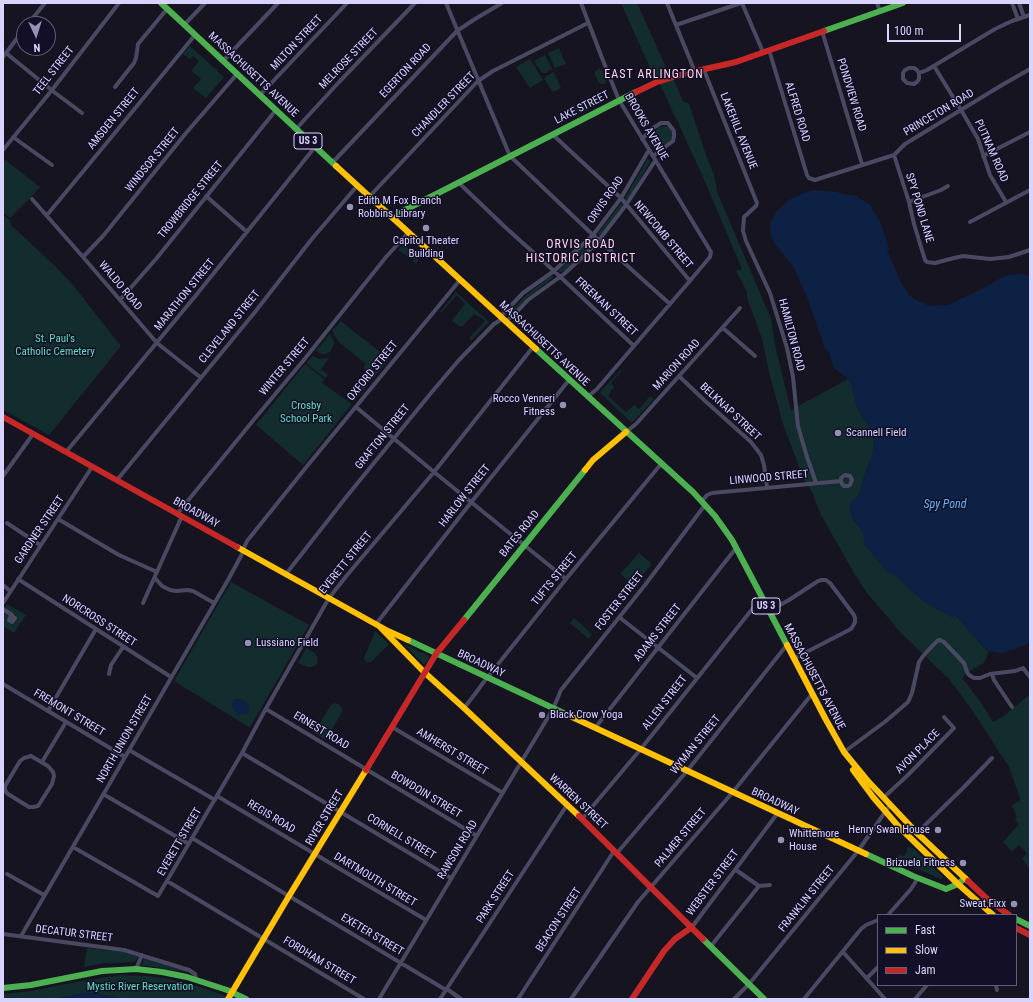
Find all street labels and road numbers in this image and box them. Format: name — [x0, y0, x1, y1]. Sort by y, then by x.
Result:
street label: MILTON STREET — [268, 13, 326, 73]
street label: MELROSE STREET — [317, 26, 381, 92]
street label: MASSACHUSETTS AVENUE — [205, 30, 301, 120]
street label: EGERTON ROAD — [378, 41, 434, 101]
street label: TEEL STREET — [31, 44, 77, 98]
street label: PONDVIEW ROAD — [834, 57, 868, 133]
street label: CHANDLER STREET — [409, 70, 479, 140]
street label: ALFRED ROAD — [782, 80, 812, 144]
street label: AMSDEN STREET — [85, 86, 143, 152]
street label: PRINCETON ROAD — [901, 87, 977, 139]
street label: LAKE STREET — [552, 89, 612, 127]
street label: BROOKS AVENUE — [621, 91, 671, 163]
street label: LAKEHILL AVENUE — [717, 91, 759, 171]
street label: PUTNAM ROAD — [971, 118, 1011, 184]
street label: WINDSOR STREET — [123, 125, 183, 195]
road number: US 3 — [294, 133, 322, 149]
street label: TROWBRIDGE STREET — [156, 159, 226, 241]
street label: SPY POND LANE — [902, 171, 936, 245]
street label: ORVIS ROAD — [585, 174, 627, 226]
street label: NEWCOMB STREET — [631, 198, 695, 272]
street label: MARATHON STREET — [152, 256, 218, 334]
street label: WALDO ROAD — [96, 259, 144, 313]
street label: FREEMAN STREET — [572, 275, 640, 339]
street label: CLEVELAND STREET — [197, 288, 263, 366]
street label: HAMILTON ROAD — [775, 297, 807, 373]
street label: MASSACHUSETTS AVENUE — [496, 299, 592, 389]
street label: WINTER STREET — [257, 335, 313, 399]
street label: MARION ROAD — [651, 337, 703, 393]
street label: OXFORD STREET — [345, 338, 401, 404]
street label: BELKNAP STREET — [697, 380, 763, 444]
street label: GRAFTON STREET — [353, 402, 413, 472]
street label: HARLOW STREET — [437, 462, 493, 530]
street label: LINWOOD STREET — [729, 468, 809, 488]
street label: GARDNER STREET — [12, 493, 68, 567]
street label: BROADWAY — [171, 495, 221, 531]
street label: BATES ROAD — [497, 508, 543, 560]
street label: EVERETT STREET — [317, 529, 375, 597]
street label: TUFTS STREET — [529, 550, 581, 608]
street label: FOSTER STREET — [593, 569, 647, 633]
street label: NORCROSS STREET — [59, 592, 139, 650]
road number: US 3 — [752, 598, 780, 614]
street label: ADAMS STREET — [631, 602, 685, 664]
street label: MASSACHUSETTS AVENUE — [780, 622, 848, 732]
street label: BROADWAY — [455, 647, 507, 681]
street label: ALLEN STREET — [640, 673, 690, 733]
street label: FREMONT STREET — [31, 687, 107, 739]
street label: NORTH UNION STREET — [94, 693, 156, 785]
street label: ERNEST ROAD — [291, 709, 351, 753]
street label: WYMAN STREET — [668, 713, 724, 777]
street label: AMHERST STREET — [414, 726, 490, 778]
street label: AVON PLACE — [893, 727, 943, 777]
street label: BOWDOIN STREET — [388, 769, 464, 821]
street label: WARREN STREET — [546, 772, 610, 832]
street label: BROADWAY — [749, 785, 801, 819]
street label: RIVER STREET — [303, 788, 347, 848]
street label: REGIS ROAD — [245, 798, 297, 836]
street label: EVERETT STREET — [155, 806, 205, 878]
street label: PALMER STREET — [652, 806, 710, 870]
street label: CORNELL STREET — [364, 811, 438, 863]
street label: RAWSON ROAD — [435, 818, 481, 882]
street label: WEBSTER STREET — [684, 847, 742, 919]
street label: DARTMOUTH STREET — [331, 850, 419, 910]
street label: FRANKLIN STREET — [776, 863, 838, 935]
street label: PARK STREET — [474, 868, 518, 926]
street label: BEACON STREET — [533, 885, 585, 955]
street label: EXETER STREET — [338, 911, 406, 959]
street label: DECATUR STREET — [35, 923, 113, 945]
street label: FORDHAM STREET — [280, 934, 358, 988]

